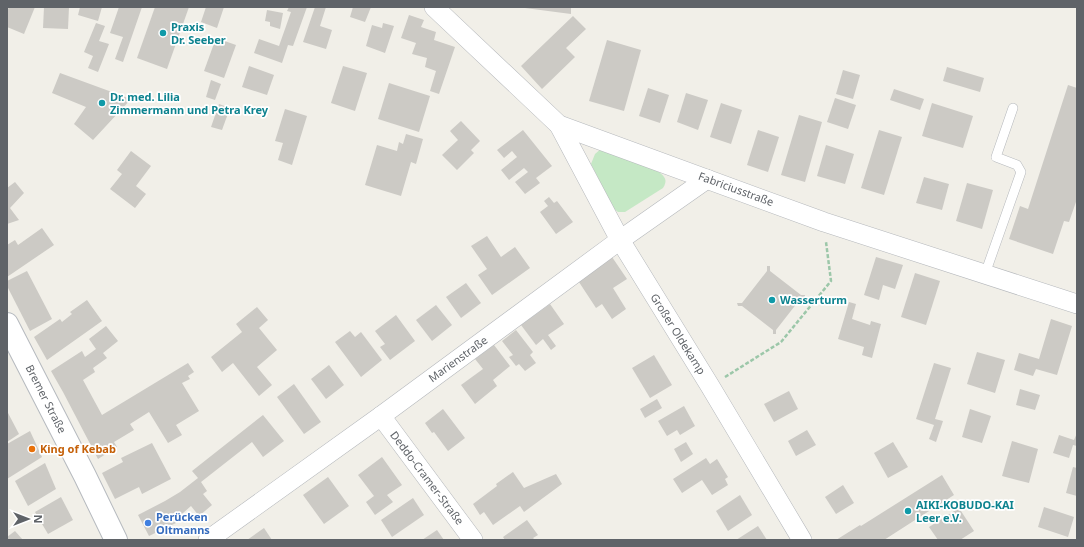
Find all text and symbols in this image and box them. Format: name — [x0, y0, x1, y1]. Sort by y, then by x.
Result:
place label: Praxis Dr. Seeber — [171, 19, 226, 47]
marker: Praxis Dr. Seeber — [158, 28, 168, 38]
place label: Dr. med. Lilia Zimmermann und Petra Krey — [110, 89, 269, 117]
marker: Dr. med. Lilia Zimmermann und Petra Krey — [97, 98, 107, 108]
street label: Fabriciusstraße — [696, 168, 776, 209]
street label: Großer Oldekamp — [647, 290, 710, 377]
place label: Wasserturm — [780, 292, 847, 307]
marker: Wasserturm — [767, 295, 777, 305]
street label: Marienstraße — [425, 332, 490, 385]
street label: Bremer Straße — [23, 362, 70, 436]
street label: Deddo-Cramer-Straße — [387, 428, 468, 528]
place label: King of Kebab — [40, 441, 116, 456]
marker: King of Kebab — [27, 444, 37, 454]
place label: AIKI-KOBUDO-KAI Leer e.V. — [916, 497, 1014, 525]
north arrow — [8, 499, 48, 539]
marker: AIKI-KOBUDO-KAI Leer e.V. — [903, 506, 913, 516]
place label: Perücken Oltmanns — [156, 509, 210, 537]
text: N — [31, 515, 46, 523]
marker: Perücken Oltmanns — [143, 518, 153, 528]

